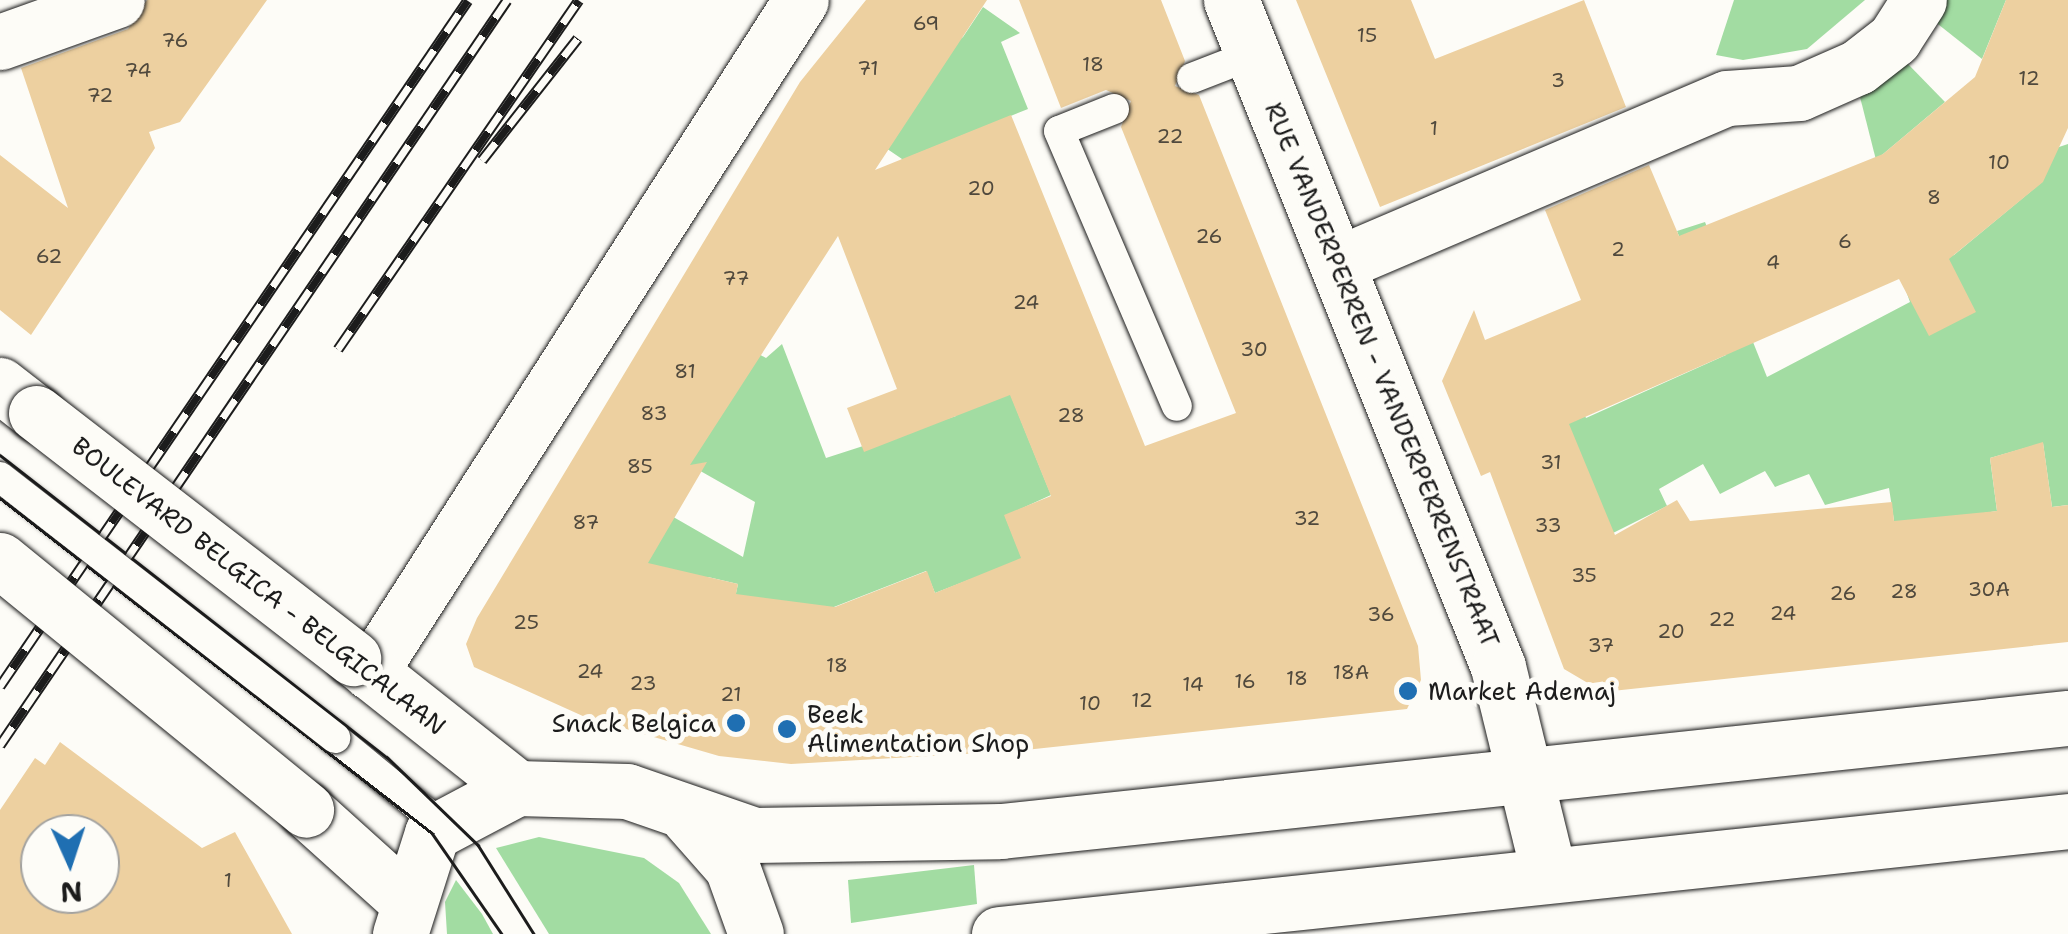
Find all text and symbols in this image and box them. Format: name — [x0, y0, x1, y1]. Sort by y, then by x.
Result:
house number: 69 — [913, 11, 939, 35]
house number: 15 — [1357, 23, 1377, 47]
house number: 76 — [161, 28, 189, 52]
house number: 18 — [1082, 52, 1104, 76]
house number: 71 — [857, 56, 879, 80]
house number: 74 — [124, 58, 152, 82]
house number: 12 — [2018, 66, 2040, 90]
house number: 3 — [1551, 68, 1565, 92]
house number: 72 — [87, 83, 113, 107]
street label: RUE VANDERPERREN - VANDERPERRENSTRAAT — [1258, 98, 1506, 652]
house number: 1 — [1430, 116, 1438, 140]
house number: 22 — [1157, 124, 1183, 148]
house number: 10 — [1988, 150, 2010, 174]
house number: 20 — [967, 176, 995, 200]
house number: 8 — [1927, 185, 1941, 209]
house number: 26 — [1195, 224, 1223, 248]
house number: 6 — [1838, 229, 1852, 253]
house number: 2 — [1611, 237, 1625, 261]
house number: 62 — [36, 244, 62, 268]
house number: 4 — [1766, 250, 1780, 274]
house number: 77 — [723, 266, 749, 290]
house number: 24 — [1013, 290, 1039, 314]
house number: 30 — [1240, 337, 1268, 361]
house number: 81 — [674, 359, 696, 383]
house number: 83 — [641, 401, 667, 425]
house number: 28 — [1057, 403, 1085, 427]
street label: BOULEVARD BELGICA - BELGICALAAN — [66, 431, 452, 741]
house number: 31 — [1540, 450, 1562, 474]
house number: 85 — [627, 454, 653, 478]
house number: 32 — [1294, 506, 1320, 530]
house number: 87 — [573, 510, 599, 534]
house number: 33 — [1535, 513, 1561, 537]
house number: 35 — [1571, 563, 1597, 587]
house number: 30A — [1968, 577, 2010, 601]
house number: 28 — [1890, 579, 1918, 603]
house number: 26 — [1829, 581, 1857, 605]
house number: 24 — [1770, 601, 1796, 625]
house number: 36 — [1367, 602, 1395, 626]
house number: 22 — [1709, 607, 1735, 631]
house number: 25 — [513, 610, 539, 634]
house number: 20 — [1657, 619, 1685, 643]
house number: 37 — [1588, 633, 1614, 657]
house number: 18 — [826, 653, 848, 677]
house number: 24 — [577, 659, 603, 683]
house number: 18A — [1333, 660, 1369, 684]
house number: 18 — [1286, 666, 1308, 690]
house number: 16 — [1234, 669, 1256, 693]
house number: 23 — [630, 671, 656, 695]
house number: 14 — [1182, 672, 1204, 696]
place label: Market Ademaj — [1428, 676, 1616, 706]
marker: Market Ademaj — [1397, 680, 1419, 702]
house number: 21 — [720, 682, 742, 706]
house number: 12 — [1131, 688, 1153, 712]
house number: 10 — [1079, 691, 1101, 715]
place label: Beek Alimentation Shop — [807, 700, 1029, 759]
place label: Snack Belgica — [552, 708, 716, 738]
marker: Snack Belgica — [725, 712, 747, 734]
marker: Beek Alimentation Shop — [776, 718, 798, 740]
north arrow — [20, 814, 120, 914]
house number: 1 — [224, 868, 232, 892]
text: N — [59, 872, 84, 912]

